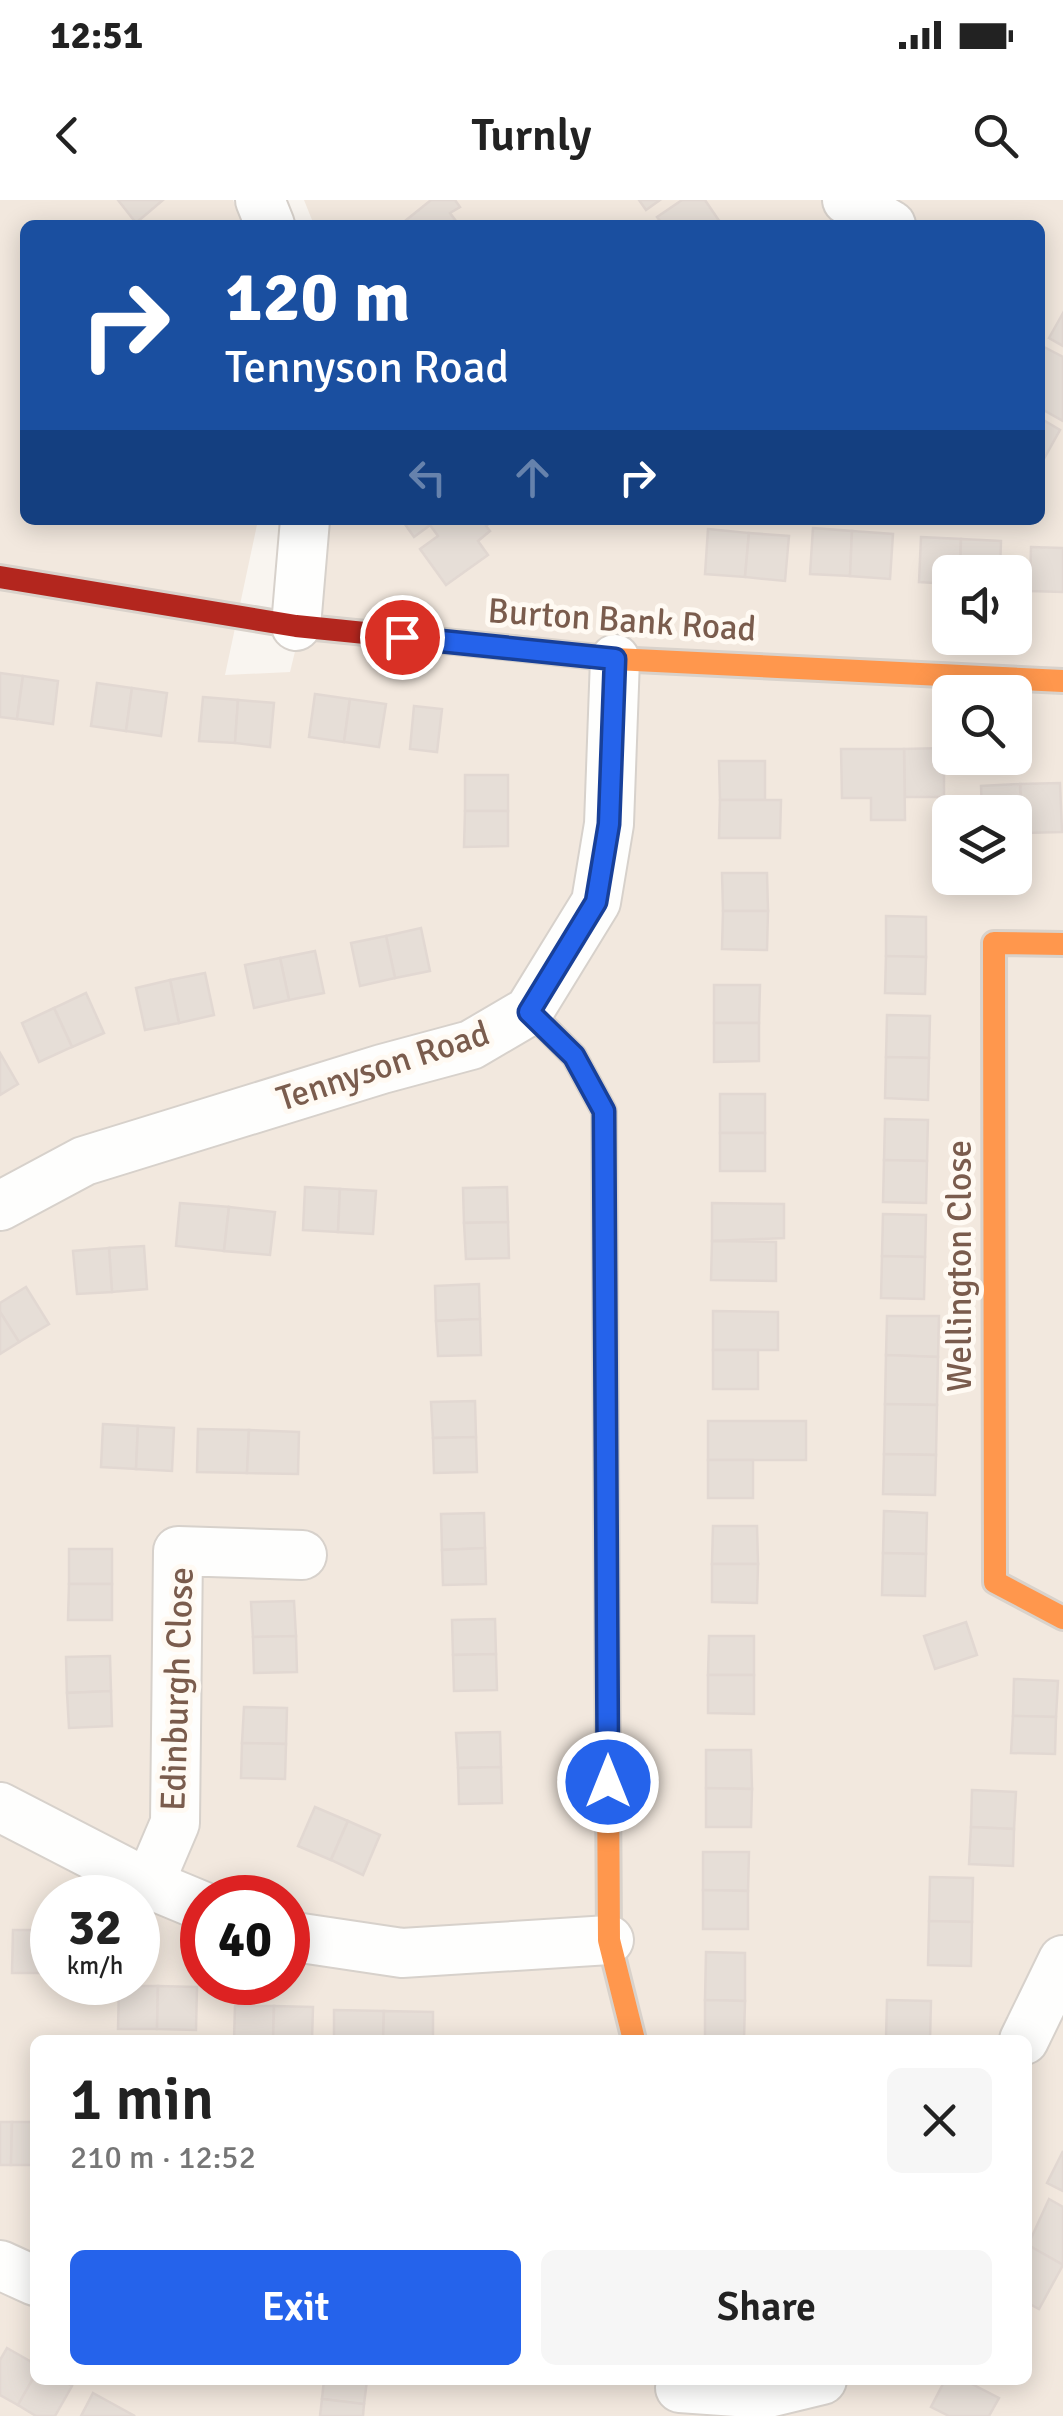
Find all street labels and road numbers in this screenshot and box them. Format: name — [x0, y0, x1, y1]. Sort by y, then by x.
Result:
street label: Burton Bank Road — [486, 589, 758, 651]
street label: Tennyson Road — [271, 1011, 495, 1121]
street label: Wellington Close — [938, 1140, 981, 1392]
street label: Edinburgh Close — [151, 1566, 203, 1812]

